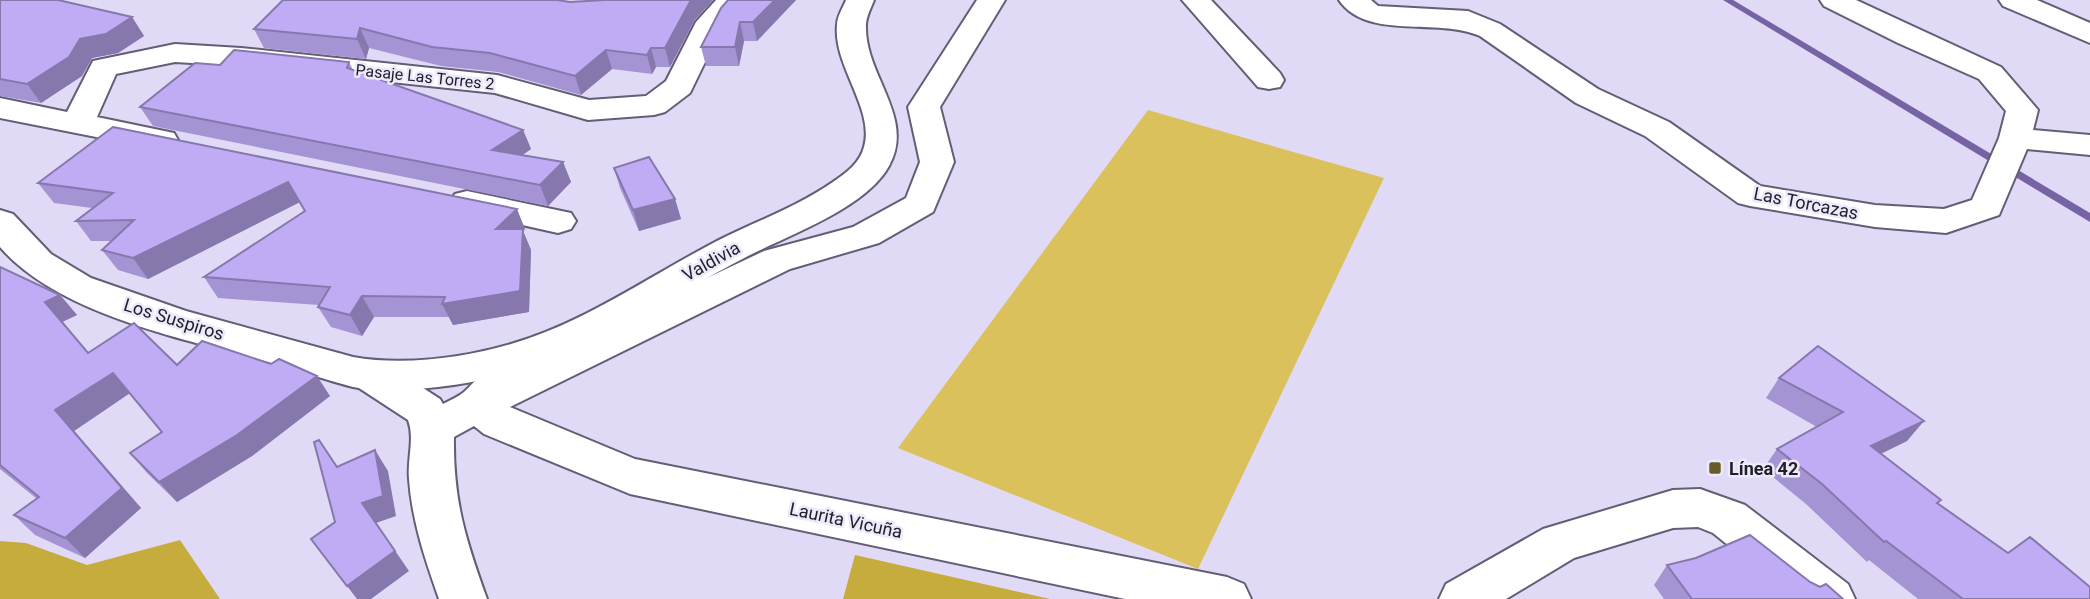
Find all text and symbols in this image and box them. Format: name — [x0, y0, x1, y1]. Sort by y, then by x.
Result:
street label: Pasaje Las Torres 2 — [355, 60, 495, 94]
street label: Las Torcazas — [1752, 183, 1860, 223]
street label: Valdivia — [679, 237, 743, 285]
street label: Los Suspiros — [121, 294, 227, 344]
place label: Línea 42 — [1729, 458, 1798, 479]
marker: Línea 42 — [1707, 460, 1723, 476]
street label: Laurita Vicuña — [788, 498, 904, 542]

